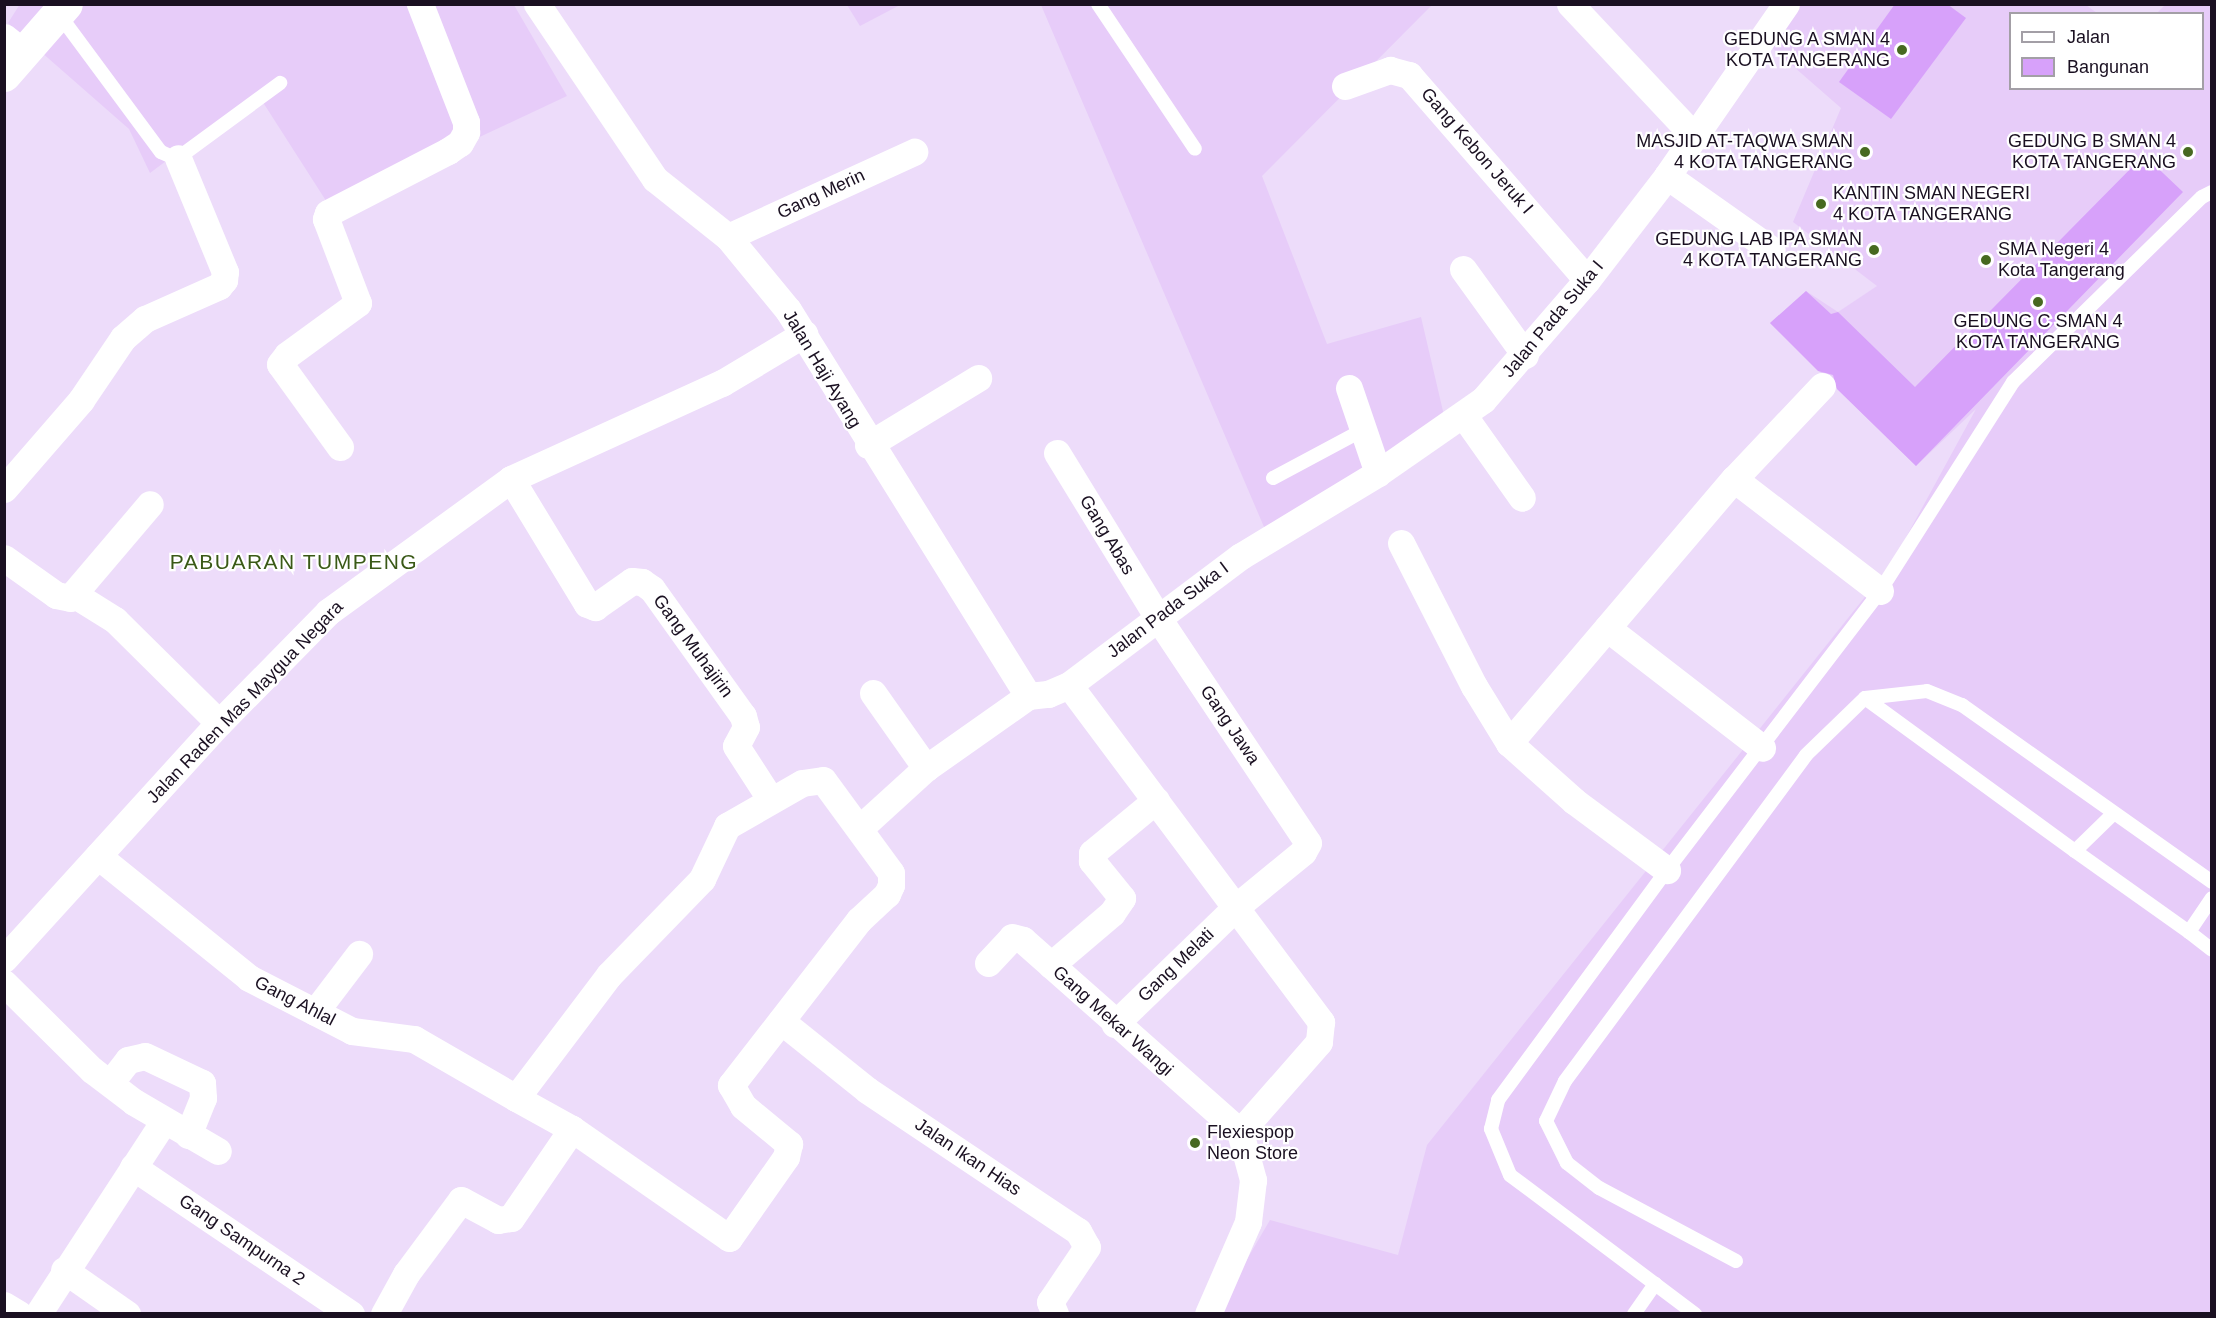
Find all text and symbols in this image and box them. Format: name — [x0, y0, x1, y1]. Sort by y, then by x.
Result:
legend — [2009, 12, 2204, 90]
text: Jalan — [2067, 27, 2110, 47]
place label: GEDUNG A SMAN 4 KOTA TANGERANG — [1722, 29, 1890, 72]
marker: GEDUNG A SMAN 4 KOTA TANGERANG — [1895, 43, 1909, 57]
text: Bangunan — [2067, 57, 2149, 77]
street label: Gang Kebon Jeruk I — [1416, 83, 1538, 219]
place label: MASJID AT-TAQWA SMAN 4 KOTA TANGERANG — [1634, 131, 1853, 174]
place label: GEDUNG B SMAN 4 KOTA TANGERANG — [2008, 131, 2176, 174]
marker: MASJID AT-TAQWA SMAN 4 KOTA TANGERANG — [1858, 145, 1872, 159]
marker: GEDUNG B SMAN 4 KOTA TANGERANG — [2181, 145, 2195, 159]
street label: Gang Merin — [774, 164, 868, 224]
place label: KANTIN SMAN NEGERI 4 KOTA TANGERANG — [1833, 183, 2030, 226]
marker: KANTIN SMAN NEGERI 4 KOTA TANGERANG — [1814, 197, 1828, 211]
place label: GEDUNG LAB IPA SMAN 4 KOTA TANGERANG — [1654, 229, 1862, 272]
place label: SMA Negeri 4 Kota Tangerang — [1998, 239, 2125, 282]
marker: GEDUNG LAB IPA SMAN 4 KOTA TANGERANG — [1867, 243, 1881, 257]
marker: SMA Negeri 4 Kota Tangerang — [1979, 253, 1993, 267]
street label: Jalan Pada Suka I — [1498, 256, 1608, 382]
marker: GEDUNG C SMAN 4 KOTA TANGERANG — [2031, 295, 2045, 309]
street label: Jalan Haji Ayang — [778, 306, 866, 432]
place label: GEDUNG C SMAN 4 KOTA TANGERANG — [1953, 311, 2123, 354]
street label: Gang Abas — [1075, 491, 1139, 579]
district label: PABUARAN TUMPENG — [170, 549, 418, 575]
street label: Jalan Pada Suka I — [1103, 557, 1233, 663]
street label: Gang Muhajirin — [648, 590, 738, 702]
street label: Jalan Raden Mas Maygua Negara — [142, 596, 348, 808]
street label: Gang Jawa — [1196, 681, 1264, 769]
street label: Gang Melati — [1134, 924, 1218, 1006]
street label: Gang Mekar Wangi — [1048, 961, 1178, 1081]
street label: Gang Ahlal — [250, 971, 340, 1031]
street label: Jalan Ikan Hias — [911, 1114, 1025, 1200]
place label: Flexiespop Neon Store — [1207, 1122, 1298, 1164]
marker: Flexiespop Neon Store — [1188, 1136, 1202, 1150]
street label: Gang Sampurna 2 — [175, 1190, 309, 1290]

